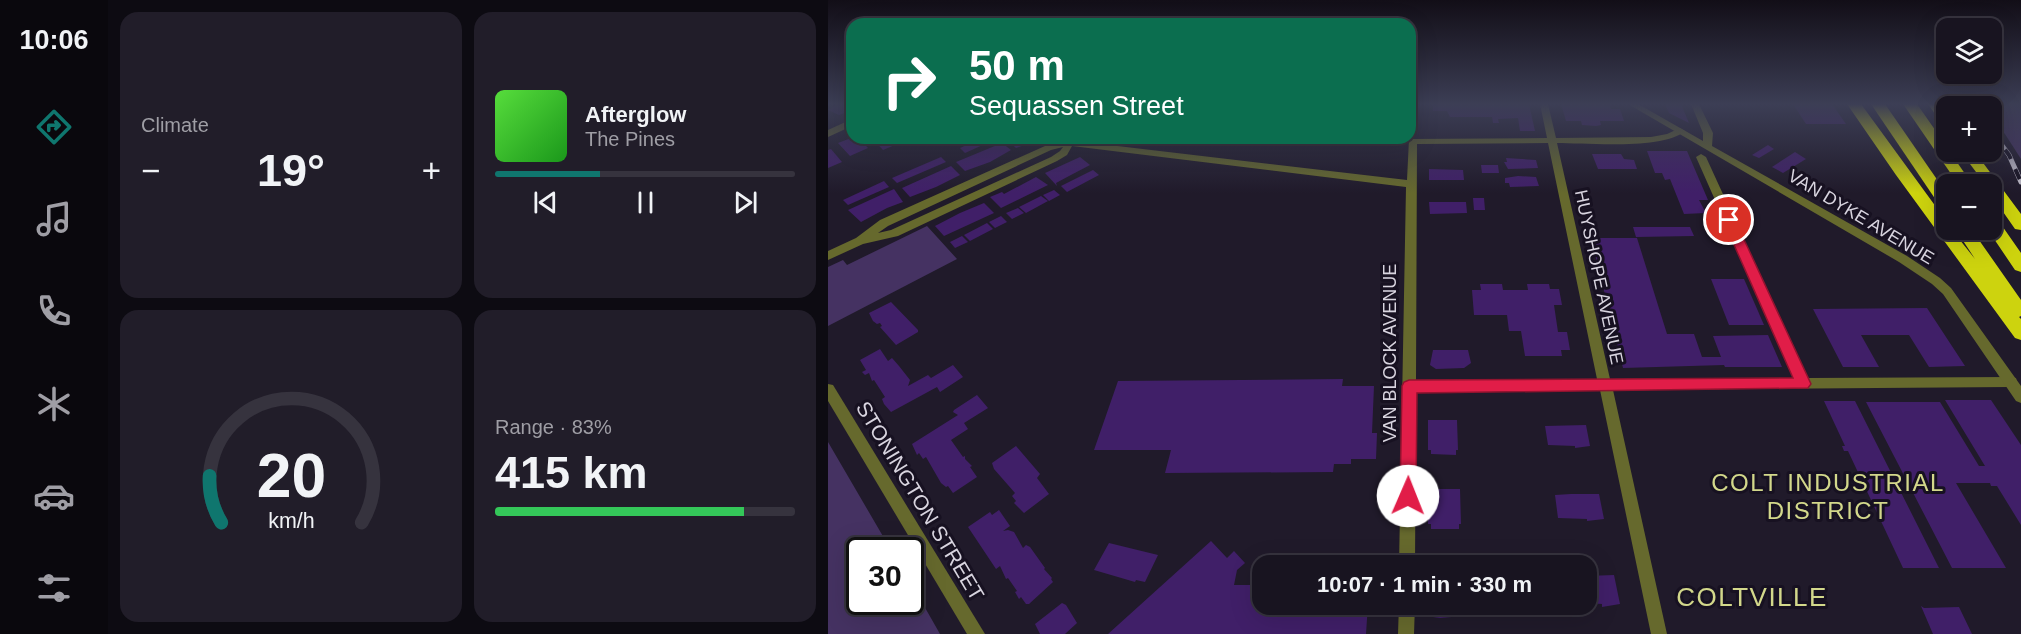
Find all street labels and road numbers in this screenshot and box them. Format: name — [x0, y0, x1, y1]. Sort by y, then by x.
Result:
street label: VAN DYKE AVENUE — [1785, 166, 1937, 268]
street label: HUYSHOPE AVENUE — [1571, 188, 1627, 366]
street label: VAN BLOCK AVENUE — [1380, 264, 1400, 442]
street label: STONINGTON STREET — [852, 397, 989, 604]

